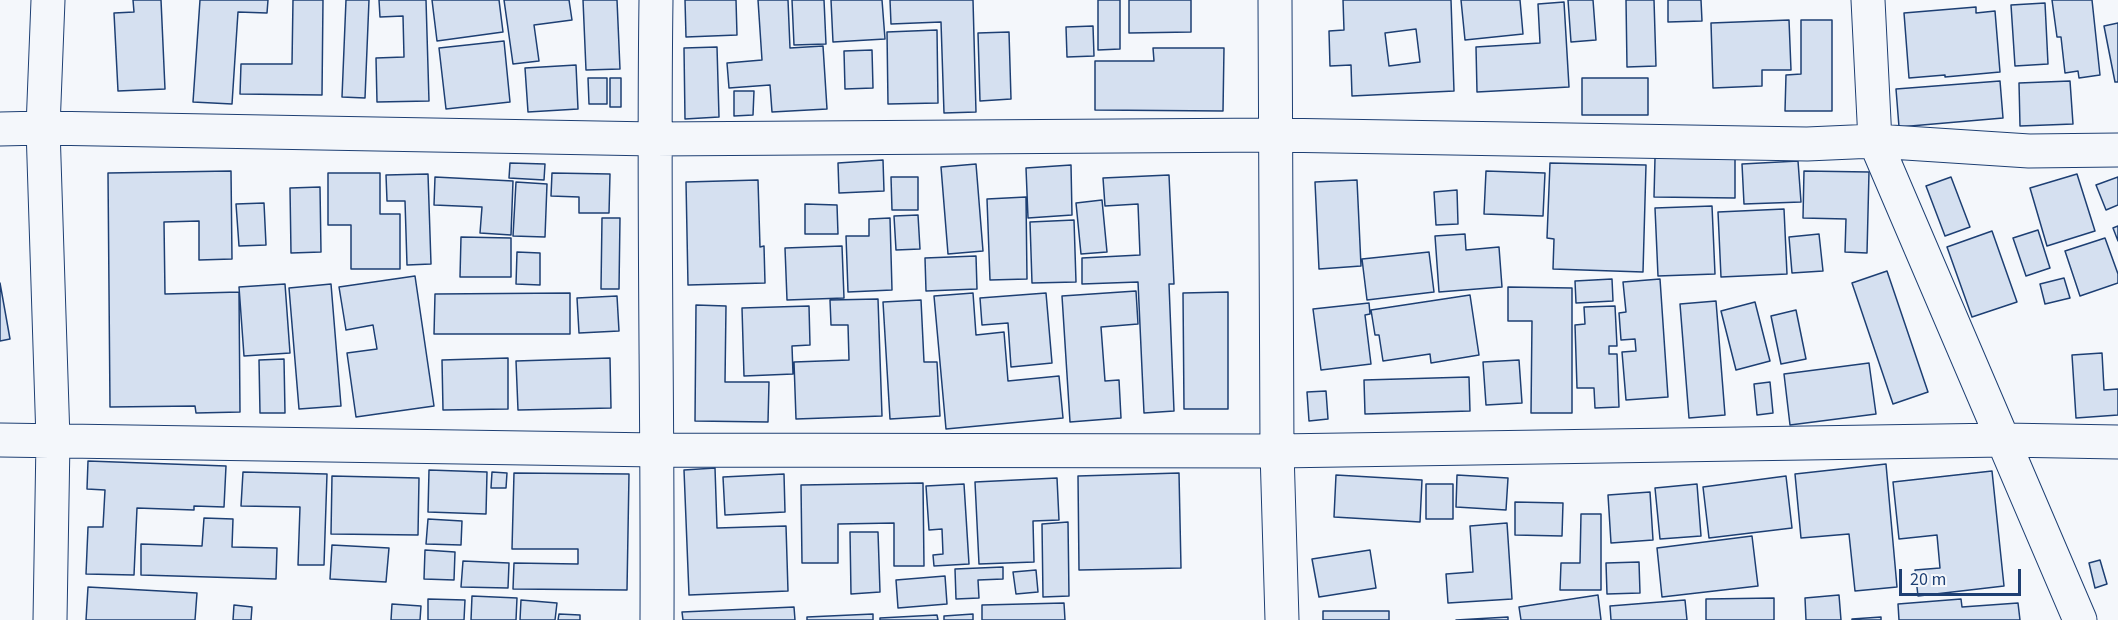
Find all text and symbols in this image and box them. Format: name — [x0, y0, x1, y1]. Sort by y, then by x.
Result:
scale bar — [1902, 557, 2024, 595]
text: 20 m — [1910, 567, 1946, 592]

